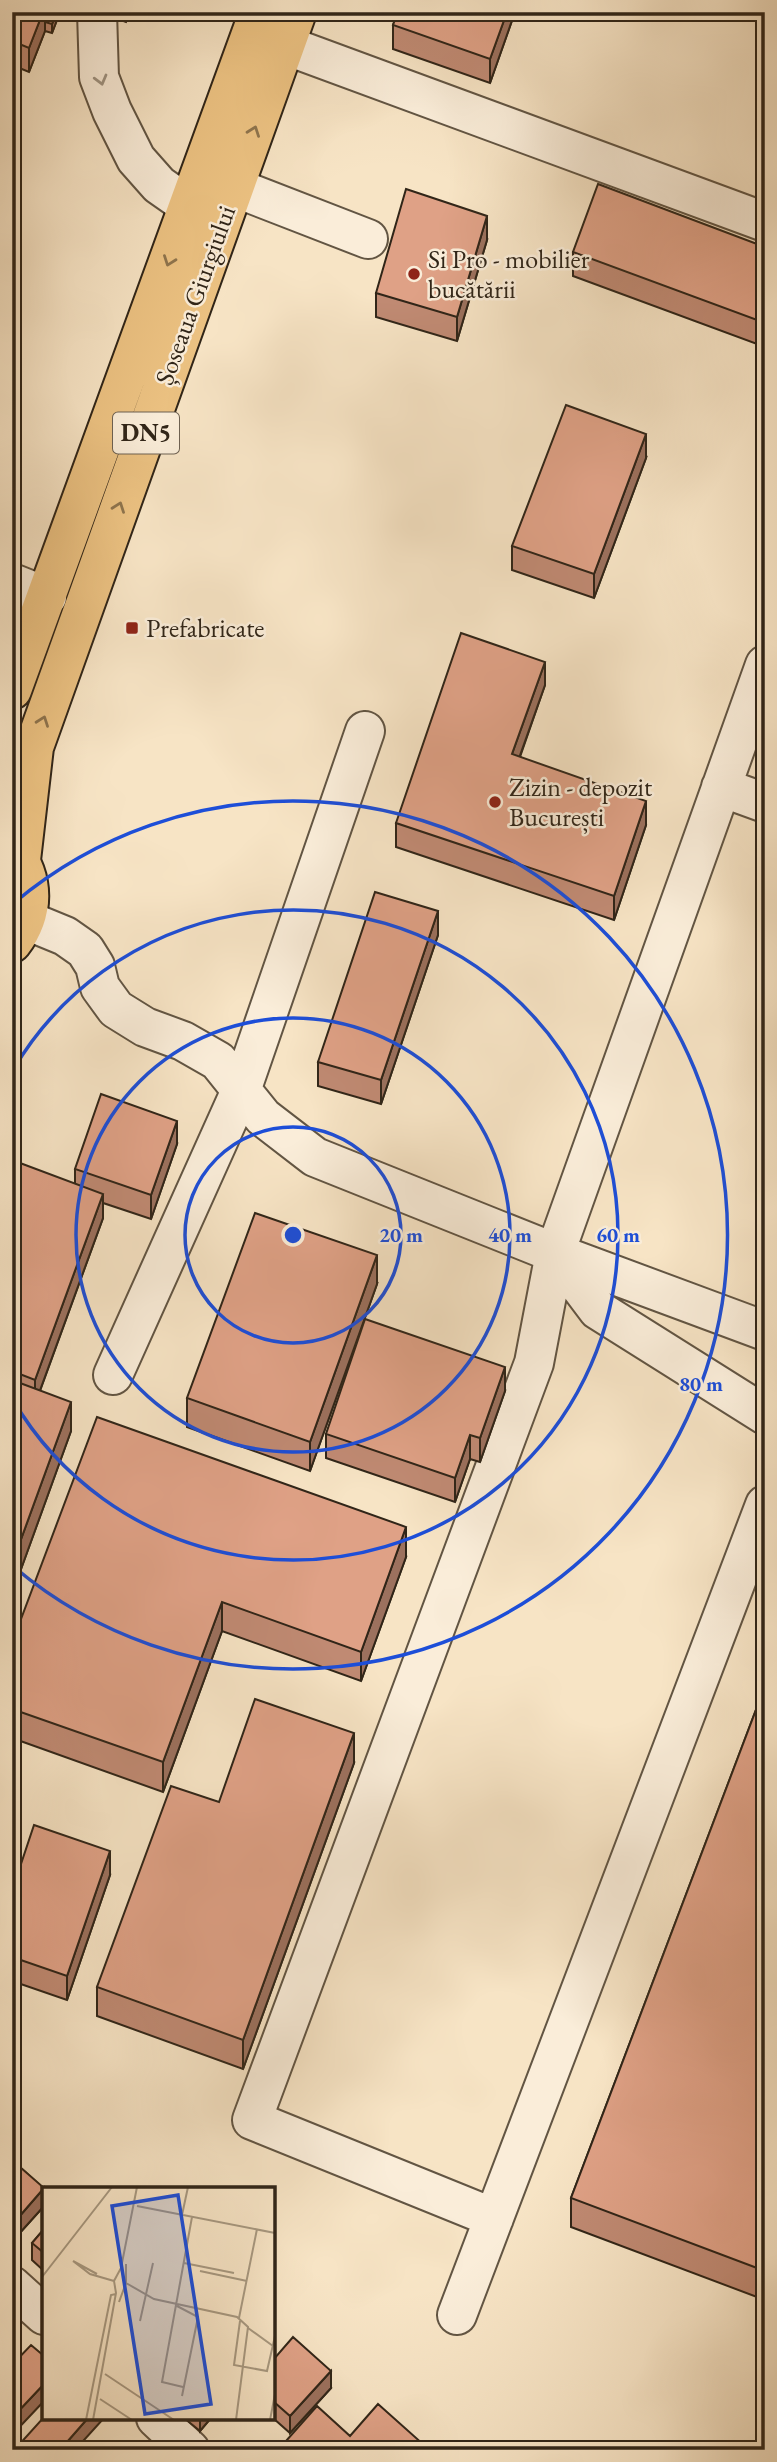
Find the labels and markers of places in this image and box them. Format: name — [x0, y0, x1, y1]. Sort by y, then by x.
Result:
place label: Si Pro - mobilier bucătării — [428, 242, 590, 306]
marker: Si Pro - mobilier bucătării — [406, 266, 422, 282]
place label: Prefabricate — [146, 611, 264, 645]
marker: Prefabricate — [124, 620, 140, 636]
place label: Zizin - depozit București — [509, 770, 652, 834]
marker: Zizin - depozit București — [487, 794, 503, 810]
centre of rings — [281, 1223, 305, 1247]

